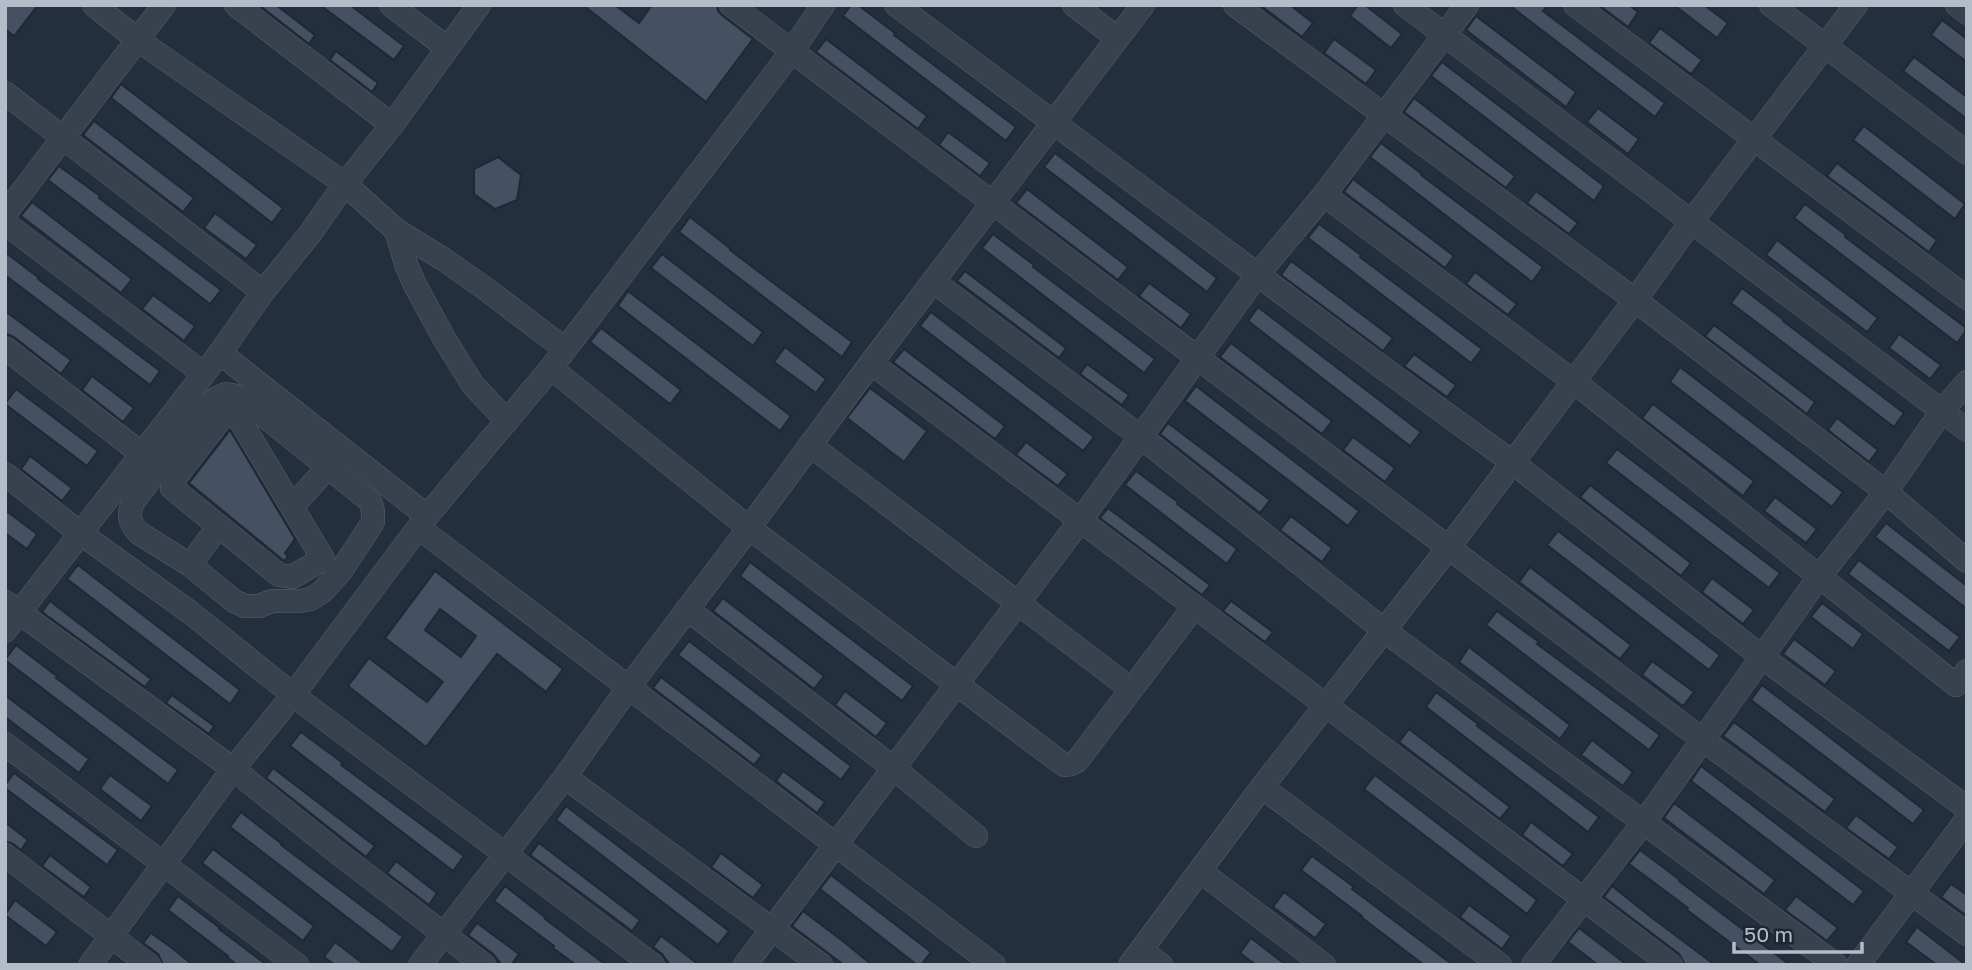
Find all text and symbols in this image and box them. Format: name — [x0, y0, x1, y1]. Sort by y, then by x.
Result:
scale bar — [1734, 911, 1862, 955]
text: 50 m — [1744, 921, 1793, 947]

